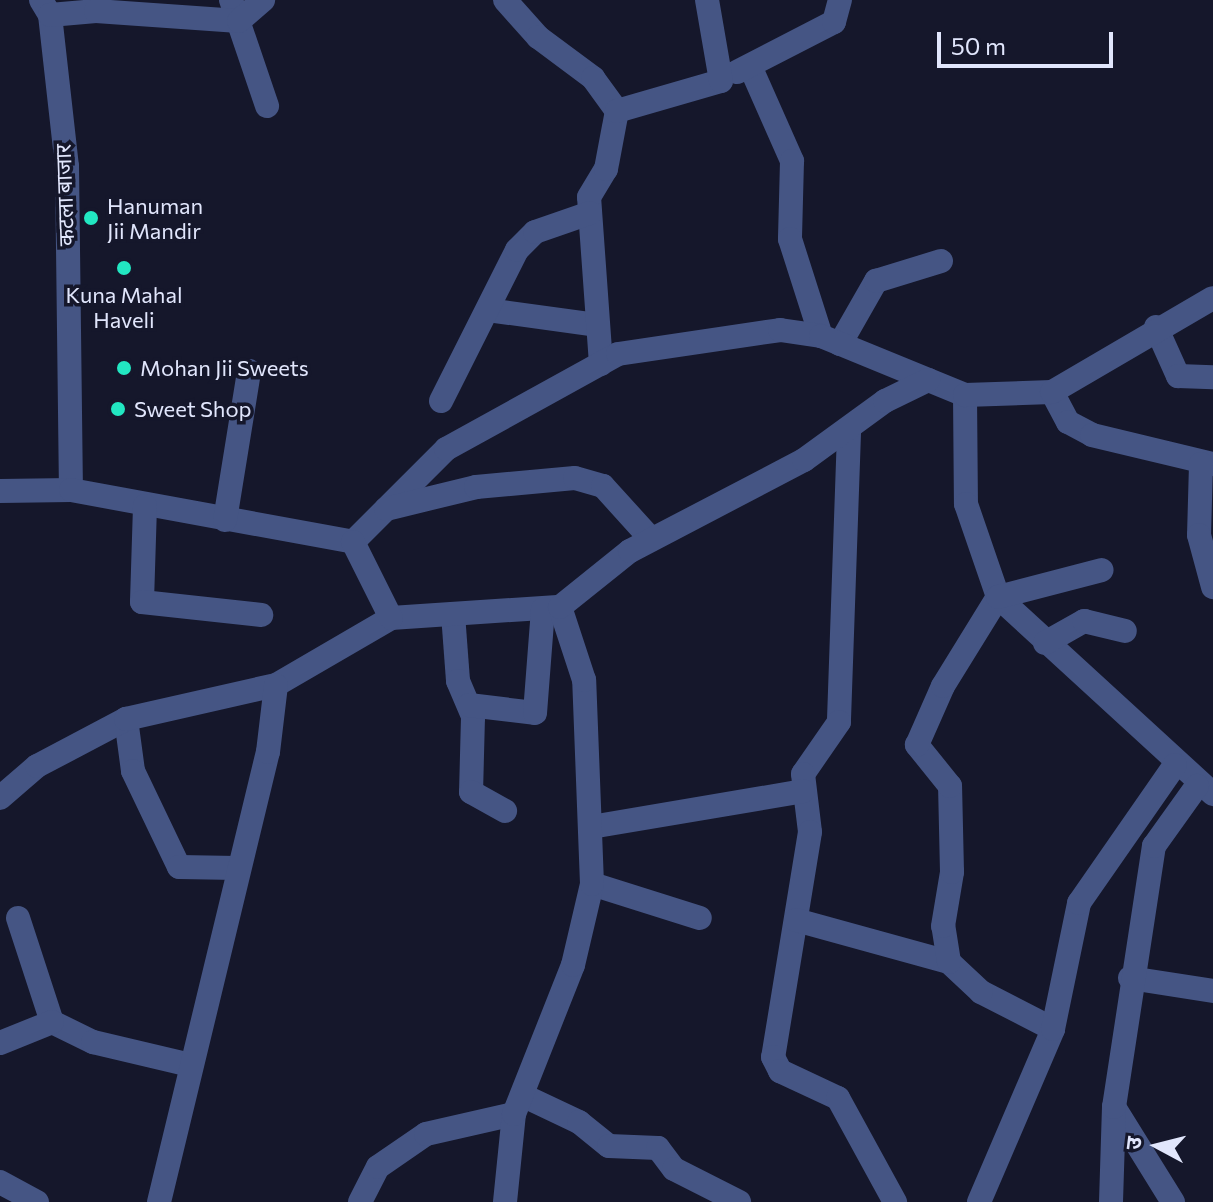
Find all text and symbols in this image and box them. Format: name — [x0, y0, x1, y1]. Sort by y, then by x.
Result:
scale bar — [941, 16, 1117, 66]
text: 50 m — [951, 31, 1006, 60]
street label: कटला बाजार — [49, 144, 79, 246]
place label: Hanuman Jii Mandir — [107, 192, 203, 244]
marker: Hanuman Jii Mandir — [82, 209, 100, 227]
marker: Kuna Mahal Haveli — [115, 259, 133, 277]
place label: Kuna Mahal Haveli — [65, 281, 183, 332]
place label: Mohan Jii Sweets — [140, 355, 309, 381]
marker: Mohan Jii Sweets — [115, 359, 133, 377]
place label: Sweet Shop — [134, 396, 252, 422]
marker: Sweet Shop — [109, 400, 127, 418]
north arrow — [1117, 1106, 1197, 1186]
text: उ — [1118, 1135, 1147, 1151]

